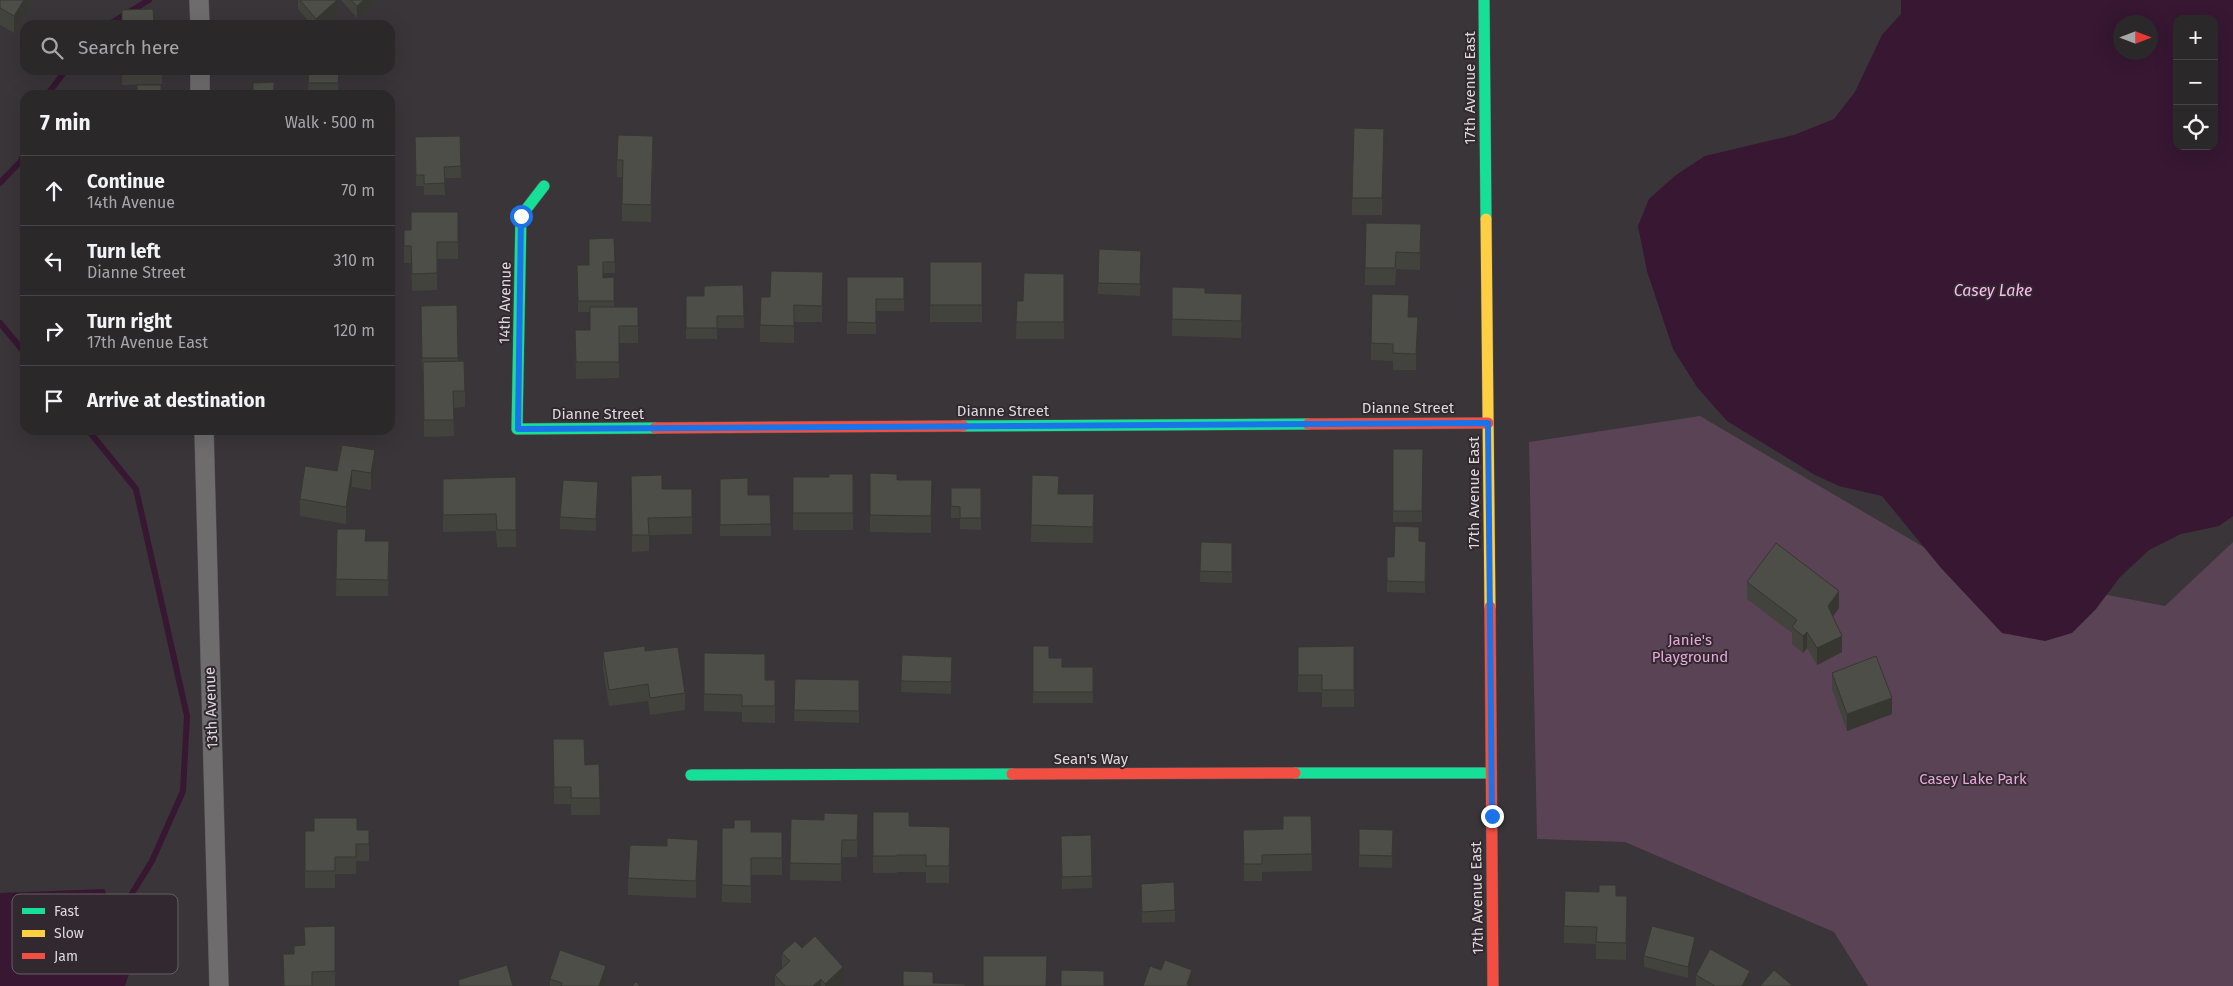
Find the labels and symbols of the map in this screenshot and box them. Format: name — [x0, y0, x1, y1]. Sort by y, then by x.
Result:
north arrow — [2113, 15, 2158, 60]
street label: 17th Avenue East — [1461, 31, 1479, 145]
route start — [510, 205, 533, 228]
street label: 14th Avenue — [495, 262, 515, 344]
water label: Casey Lake — [1954, 281, 2032, 300]
street label: Dianne Street — [1362, 399, 1455, 417]
street label: Dianne Street — [957, 402, 1050, 420]
street label: Dianne Street — [552, 405, 645, 423]
street label: 17th Avenue East — [1465, 436, 1483, 550]
park label: Janie's Playground — [1652, 631, 1728, 666]
street label: 13th Avenue — [201, 667, 221, 749]
street label: Sean's Way — [1054, 750, 1129, 768]
park label: Casey Lake Park — [1919, 770, 2027, 788]
route end — [1481, 805, 1504, 828]
street label: 17th Avenue East — [1467, 841, 1487, 955]
legend — [12, 894, 178, 974]
text: Fast — [54, 903, 80, 920]
text: Slow — [54, 925, 84, 942]
text: Jam — [54, 948, 78, 965]

